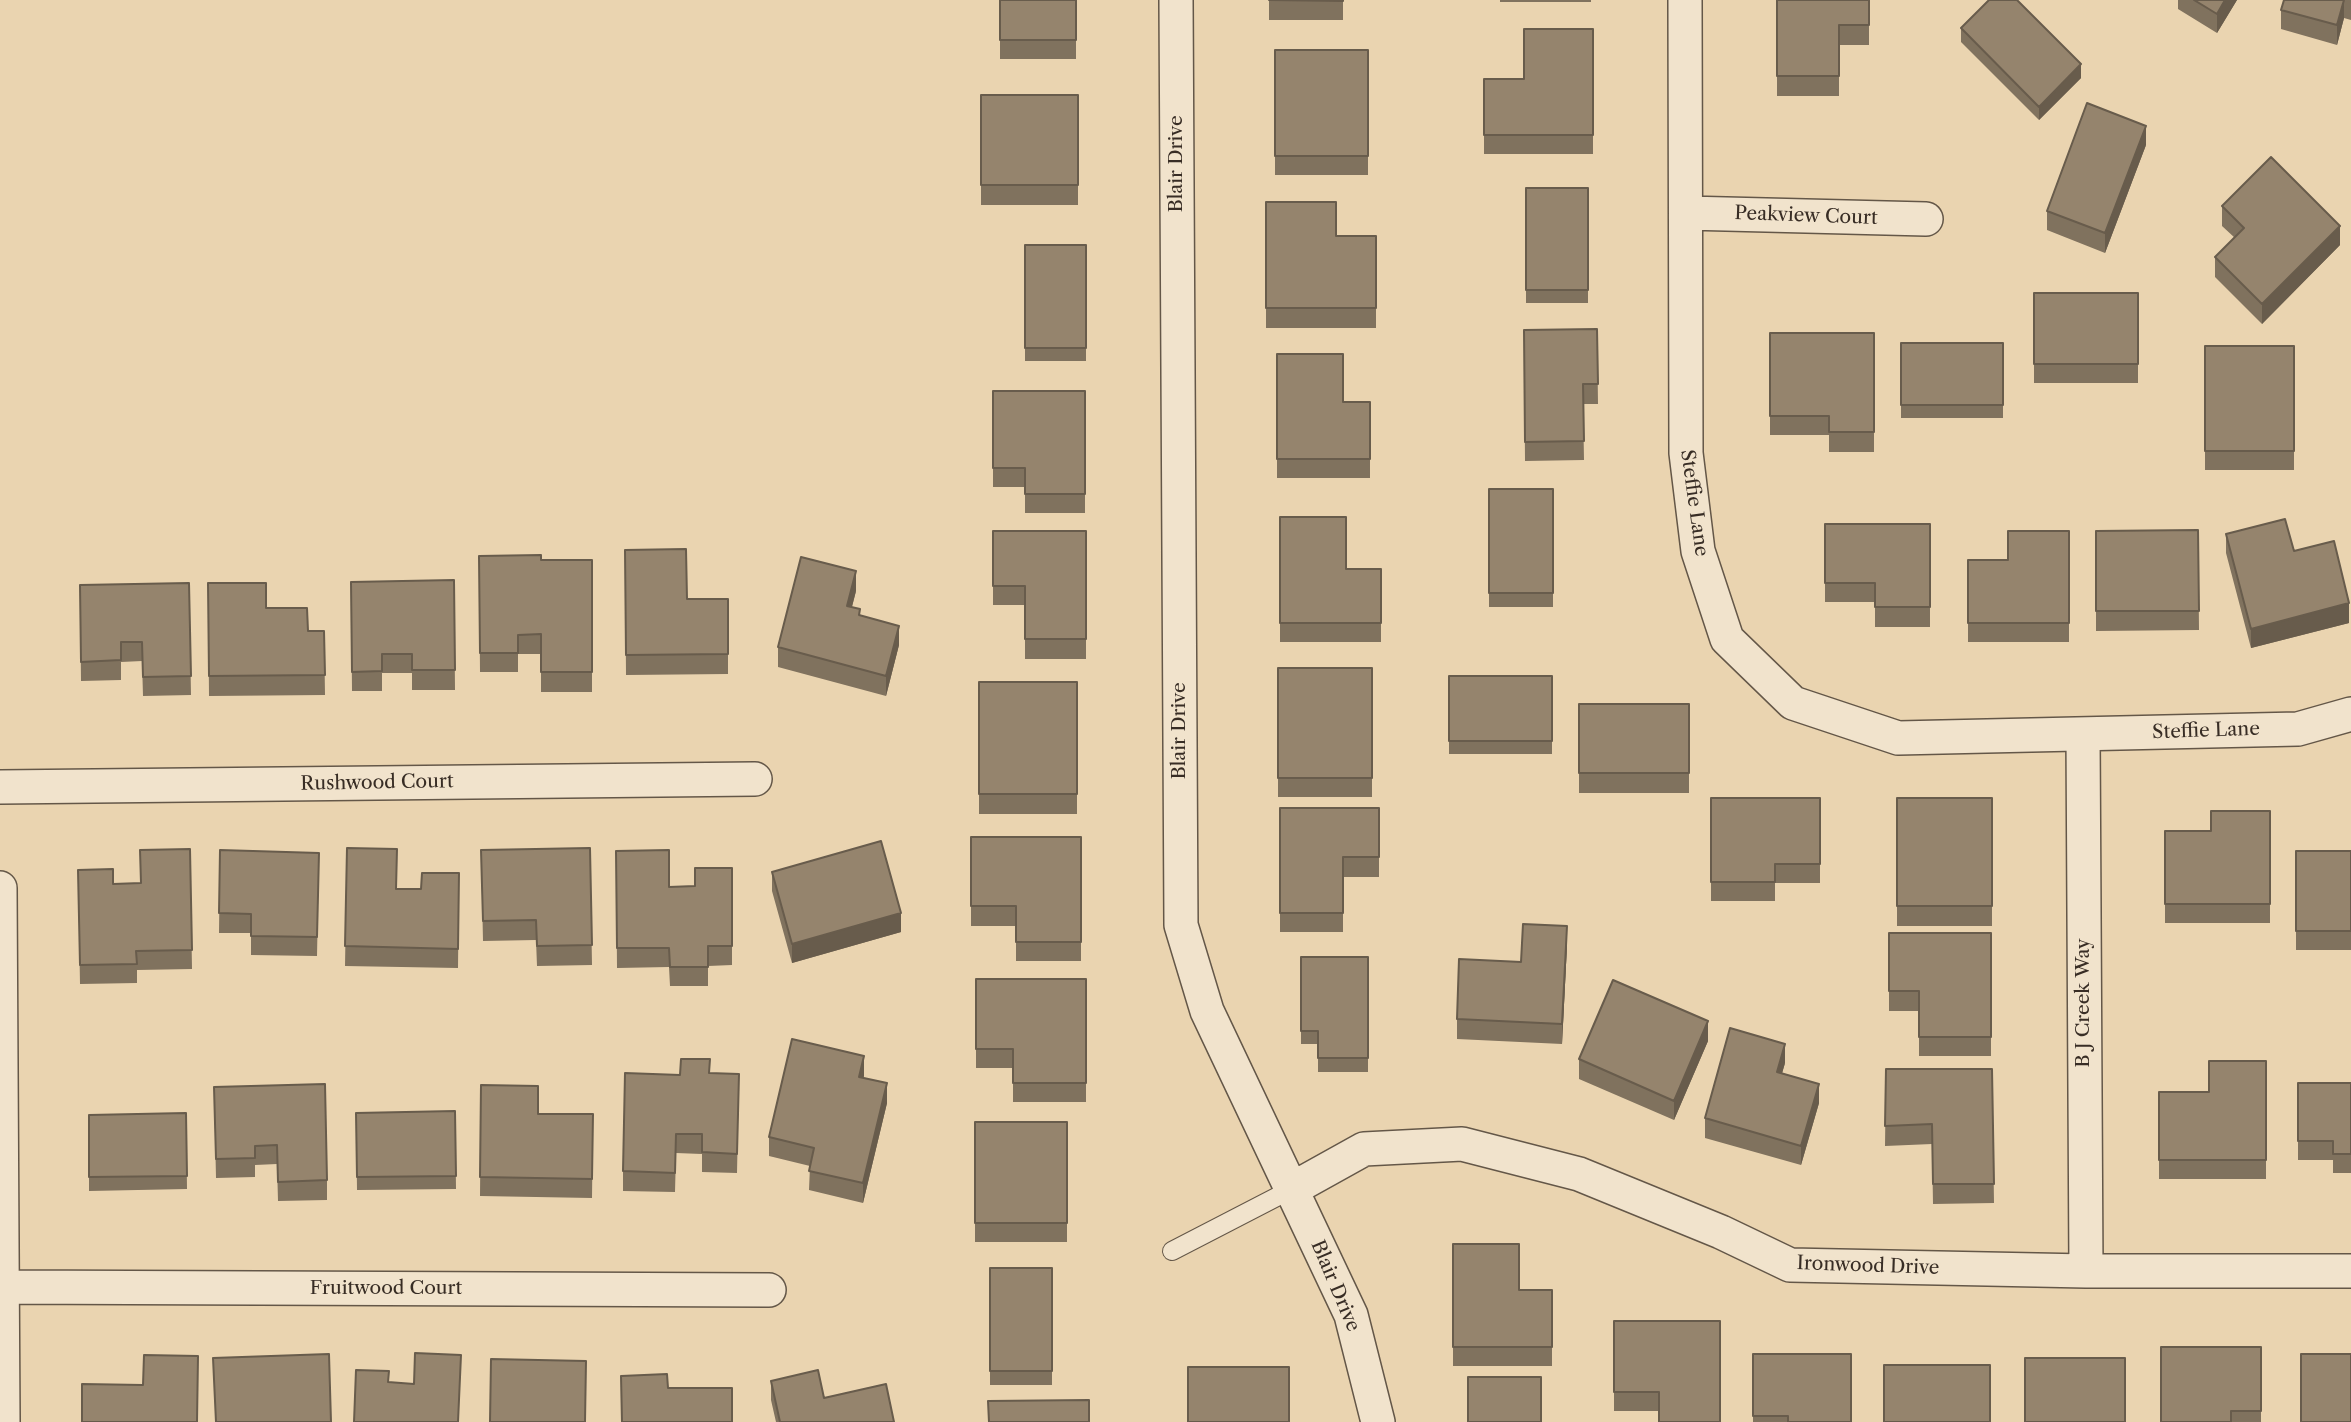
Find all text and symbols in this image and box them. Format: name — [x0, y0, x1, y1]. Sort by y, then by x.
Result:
street label: Blair Drive — [1166, 115, 1188, 213]
street label: Peakview Court — [1734, 202, 1878, 230]
street label: Steffie Lane — [1675, 448, 1713, 558]
street label: Blair Drive — [1169, 682, 1191, 780]
street label: Steffie Lane — [2152, 718, 2260, 744]
street label: Rushwood Court — [300, 770, 454, 796]
street label: B J Creek Way — [2073, 938, 2095, 1068]
street label: Blair Drive — [1306, 1237, 1364, 1335]
street label: Ironwood Drive — [1796, 1252, 1940, 1280]
street label: Fruitwood Court — [310, 1278, 462, 1300]

